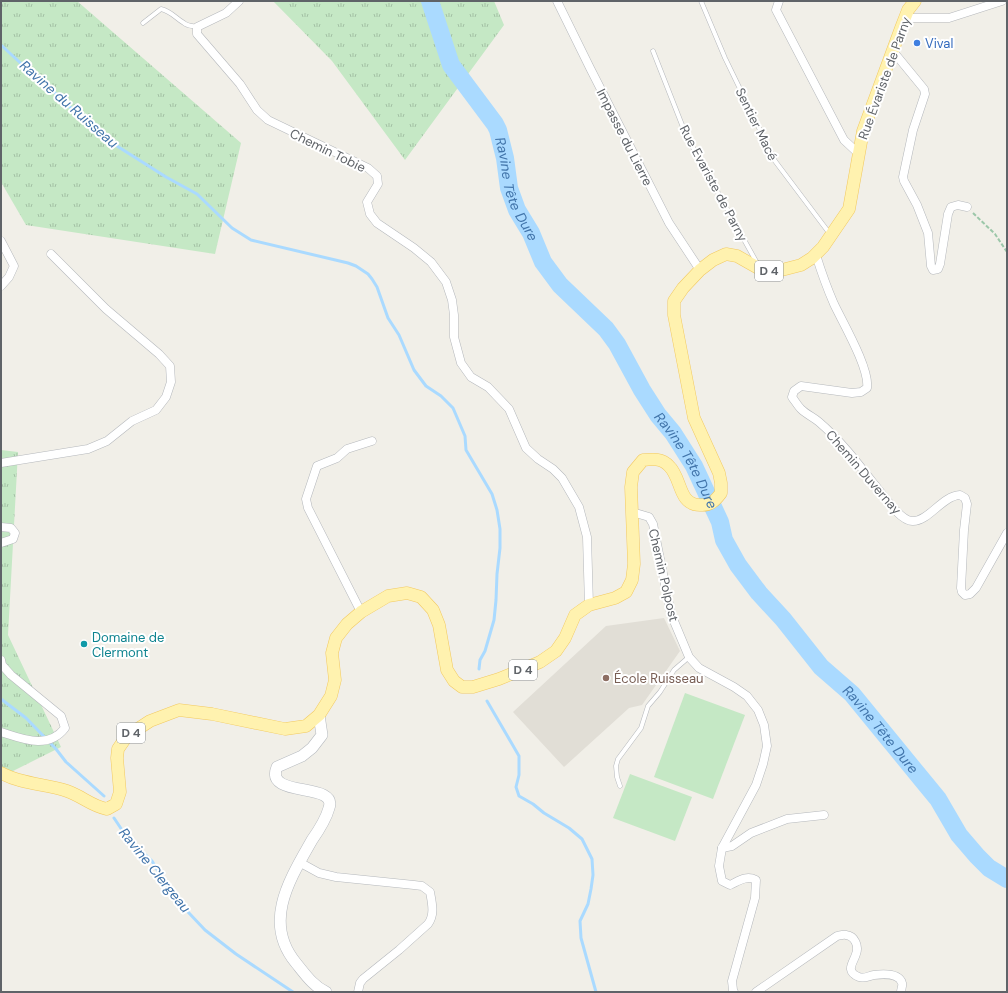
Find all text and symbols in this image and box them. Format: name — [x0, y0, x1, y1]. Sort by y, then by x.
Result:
street label: Rue Évariste de Parny — [853, 14, 915, 142]
place label: Vival — [925, 35, 953, 52]
marker: Vival — [912, 38, 922, 48]
water label: Ravine du Ruisseau — [16, 56, 122, 152]
street label: Sentier Macé — [732, 85, 782, 163]
street label: Impasse du Lierre — [593, 86, 656, 189]
street label: Rue Evariste de Parny — [676, 122, 751, 244]
street label: Chemin Tobie — [287, 125, 368, 176]
water label: Ravine Tête Dure — [491, 135, 542, 244]
road number: D 4 — [755, 261, 783, 281]
water label: Ravine Tête Dure — [650, 408, 721, 511]
street label: Chemin Duvernay — [822, 427, 905, 518]
street label: Chemin Polpost — [645, 527, 682, 623]
place label: Domaine de Clermont — [92, 629, 164, 661]
marker: Domaine de Clermont — [79, 639, 89, 649]
road number: D 4 — [509, 660, 537, 680]
place label: École Ruisseau — [614, 669, 703, 687]
marker: École Ruisseau — [601, 673, 611, 683]
water label: Ravine Tête Dure — [839, 681, 922, 777]
road number: D 4 — [117, 723, 145, 743]
water label: Ravine Clergeau — [115, 824, 195, 916]

